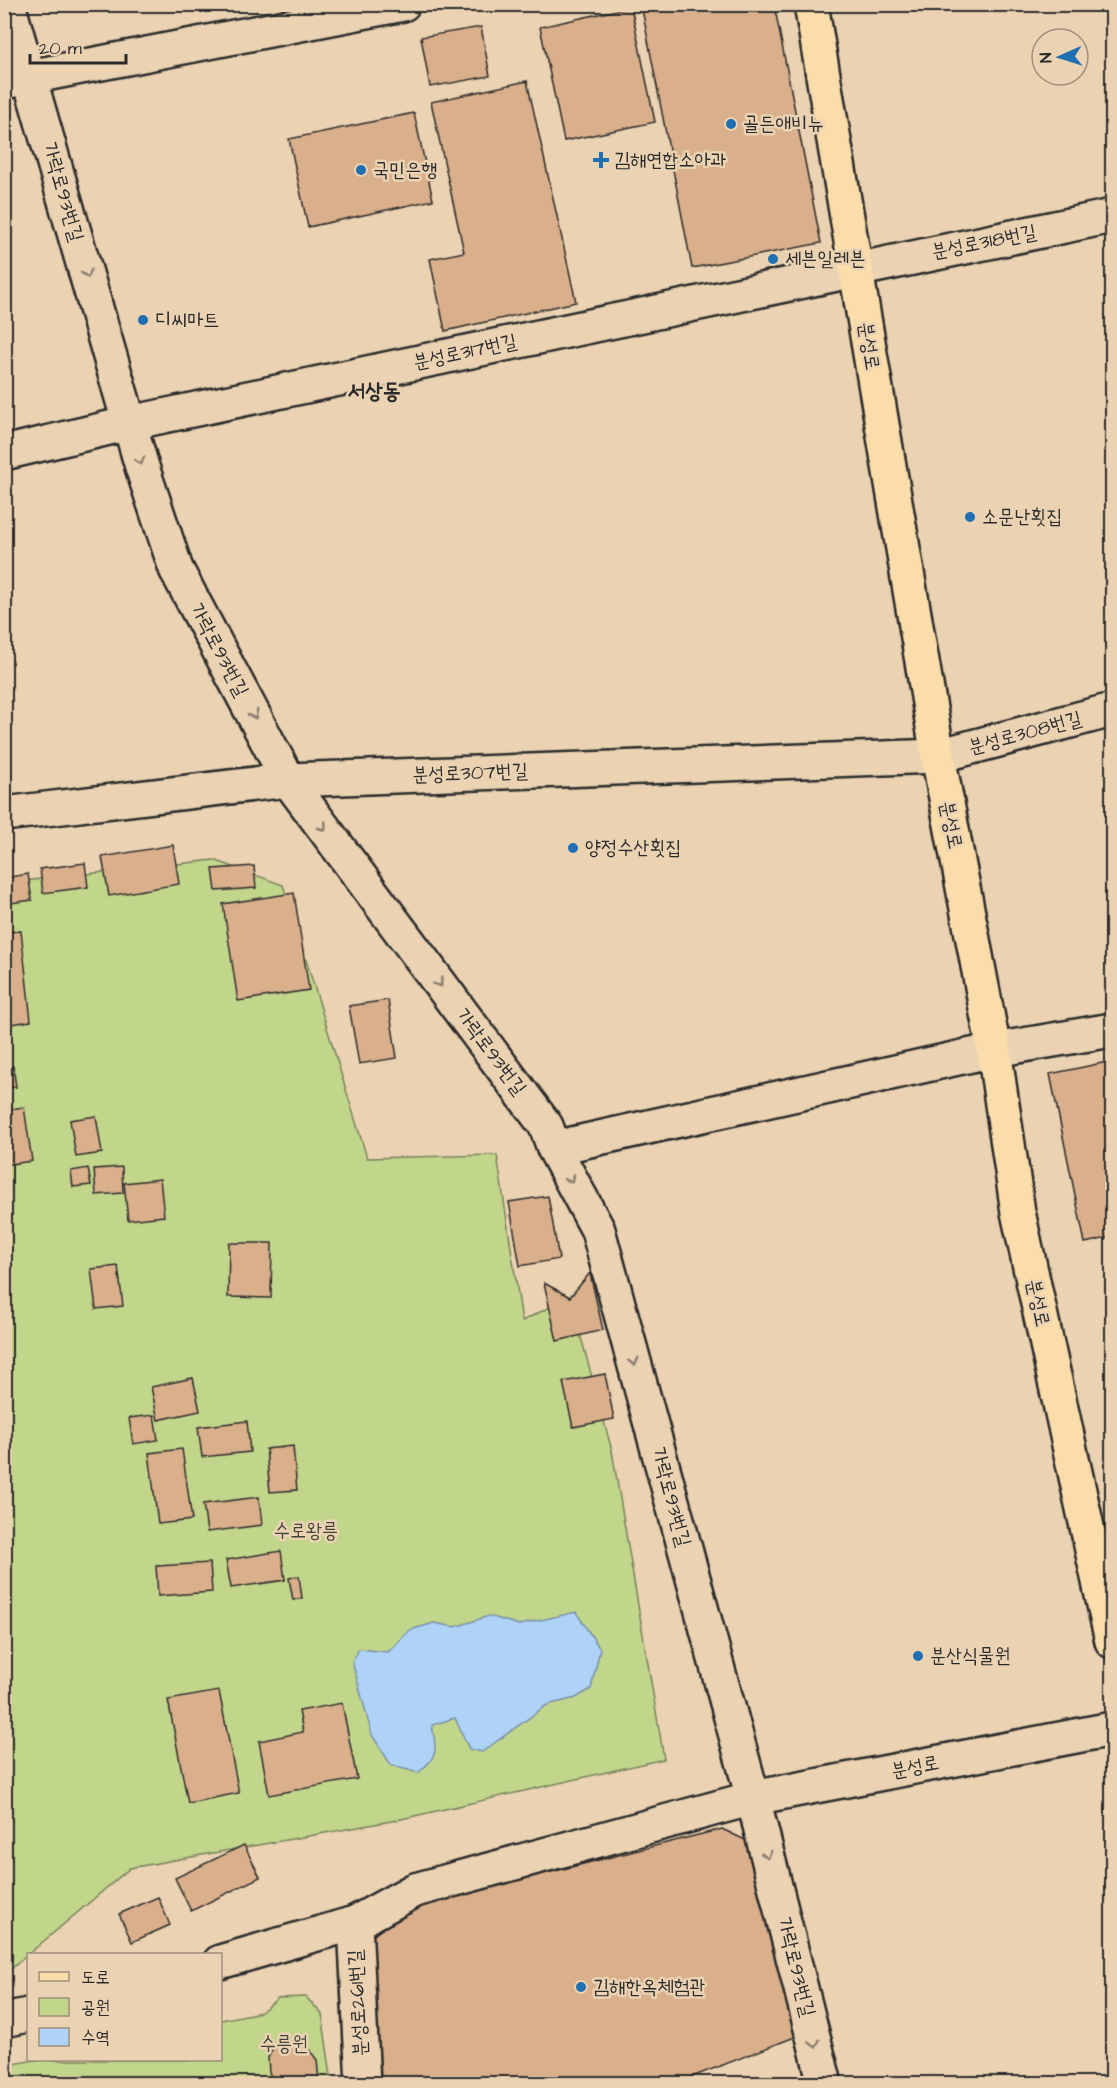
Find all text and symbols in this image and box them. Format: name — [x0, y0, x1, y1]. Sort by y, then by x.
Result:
scale bar — [30, 27, 126, 65]
north arrow — [1030, 27, 1090, 87]
text: 20 m — [39, 36, 82, 61]
text: N — [1035, 52, 1057, 63]
place label: 골든애비뉴 — [743, 110, 823, 138]
marker: 골든애비뉴 — [724, 117, 738, 131]
street label: 가락로93번길 — [35, 139, 91, 245]
place label: 김해연합소아과 — [614, 146, 727, 174]
marker: 김해연합소아과 — [592, 151, 610, 169]
place label: 국민은행 — [373, 156, 437, 184]
marker: 국민은행 — [354, 163, 368, 177]
street label: 분성로318번길 — [929, 218, 1039, 266]
place label: 세븐일레븐 — [785, 245, 865, 273]
marker: 세븐일레븐 — [766, 252, 780, 266]
one-way arrow — [80, 268, 92, 279]
place label: 디씨마트 — [155, 306, 219, 334]
marker: 디씨마트 — [136, 313, 150, 327]
street label: 분성로 — [851, 320, 887, 372]
street label: 분성로317번길 — [410, 327, 520, 377]
district label: 서상동 — [347, 376, 401, 407]
one-way arrow — [133, 456, 146, 466]
place label: 소문난횟집 — [982, 503, 1062, 531]
marker: 소문난횟집 — [963, 510, 977, 524]
street label: 가락로93번길 — [183, 598, 255, 702]
street label: 분성로308번길 — [965, 704, 1085, 762]
one-way arrow — [247, 709, 258, 719]
street label: 분성로307번길 — [412, 757, 528, 789]
street label: 분성로 — [933, 799, 969, 851]
one-way arrow — [316, 820, 327, 831]
place label: 양정수산횟집 — [585, 834, 682, 862]
marker: 양정수산횟집 — [566, 841, 580, 855]
one-way arrow — [432, 976, 443, 987]
street label: 가락로93번길 — [449, 1003, 533, 1101]
one-way arrow — [563, 1173, 575, 1183]
street label: 분성로 — [1019, 1276, 1057, 1330]
one-way arrow — [627, 1356, 639, 1367]
street label: 가락로93번길 — [644, 1444, 698, 1550]
park label: 수로왕릉 — [274, 1517, 338, 1545]
place label: 분산식물원 — [930, 1642, 1010, 1670]
marker: 분산식물원 — [911, 1649, 925, 1663]
street label: 분성로 — [889, 1749, 941, 1785]
one-way arrow — [760, 1850, 773, 1860]
street label: 가락로93번길 — [770, 1914, 822, 2020]
street label: 분성로261번길 — [341, 1949, 375, 2057]
legend — [27, 1953, 222, 2061]
text: 도로 — [81, 1965, 110, 1990]
place label: 김해한옥체험관 — [593, 1973, 706, 2001]
marker: 김해한옥체험관 — [574, 1980, 588, 1994]
text: 공원 — [81, 1995, 110, 2020]
text: 수역 — [81, 2025, 110, 2050]
park label: 수릉원 — [260, 2030, 308, 2058]
one-way arrow — [808, 2039, 821, 2049]

